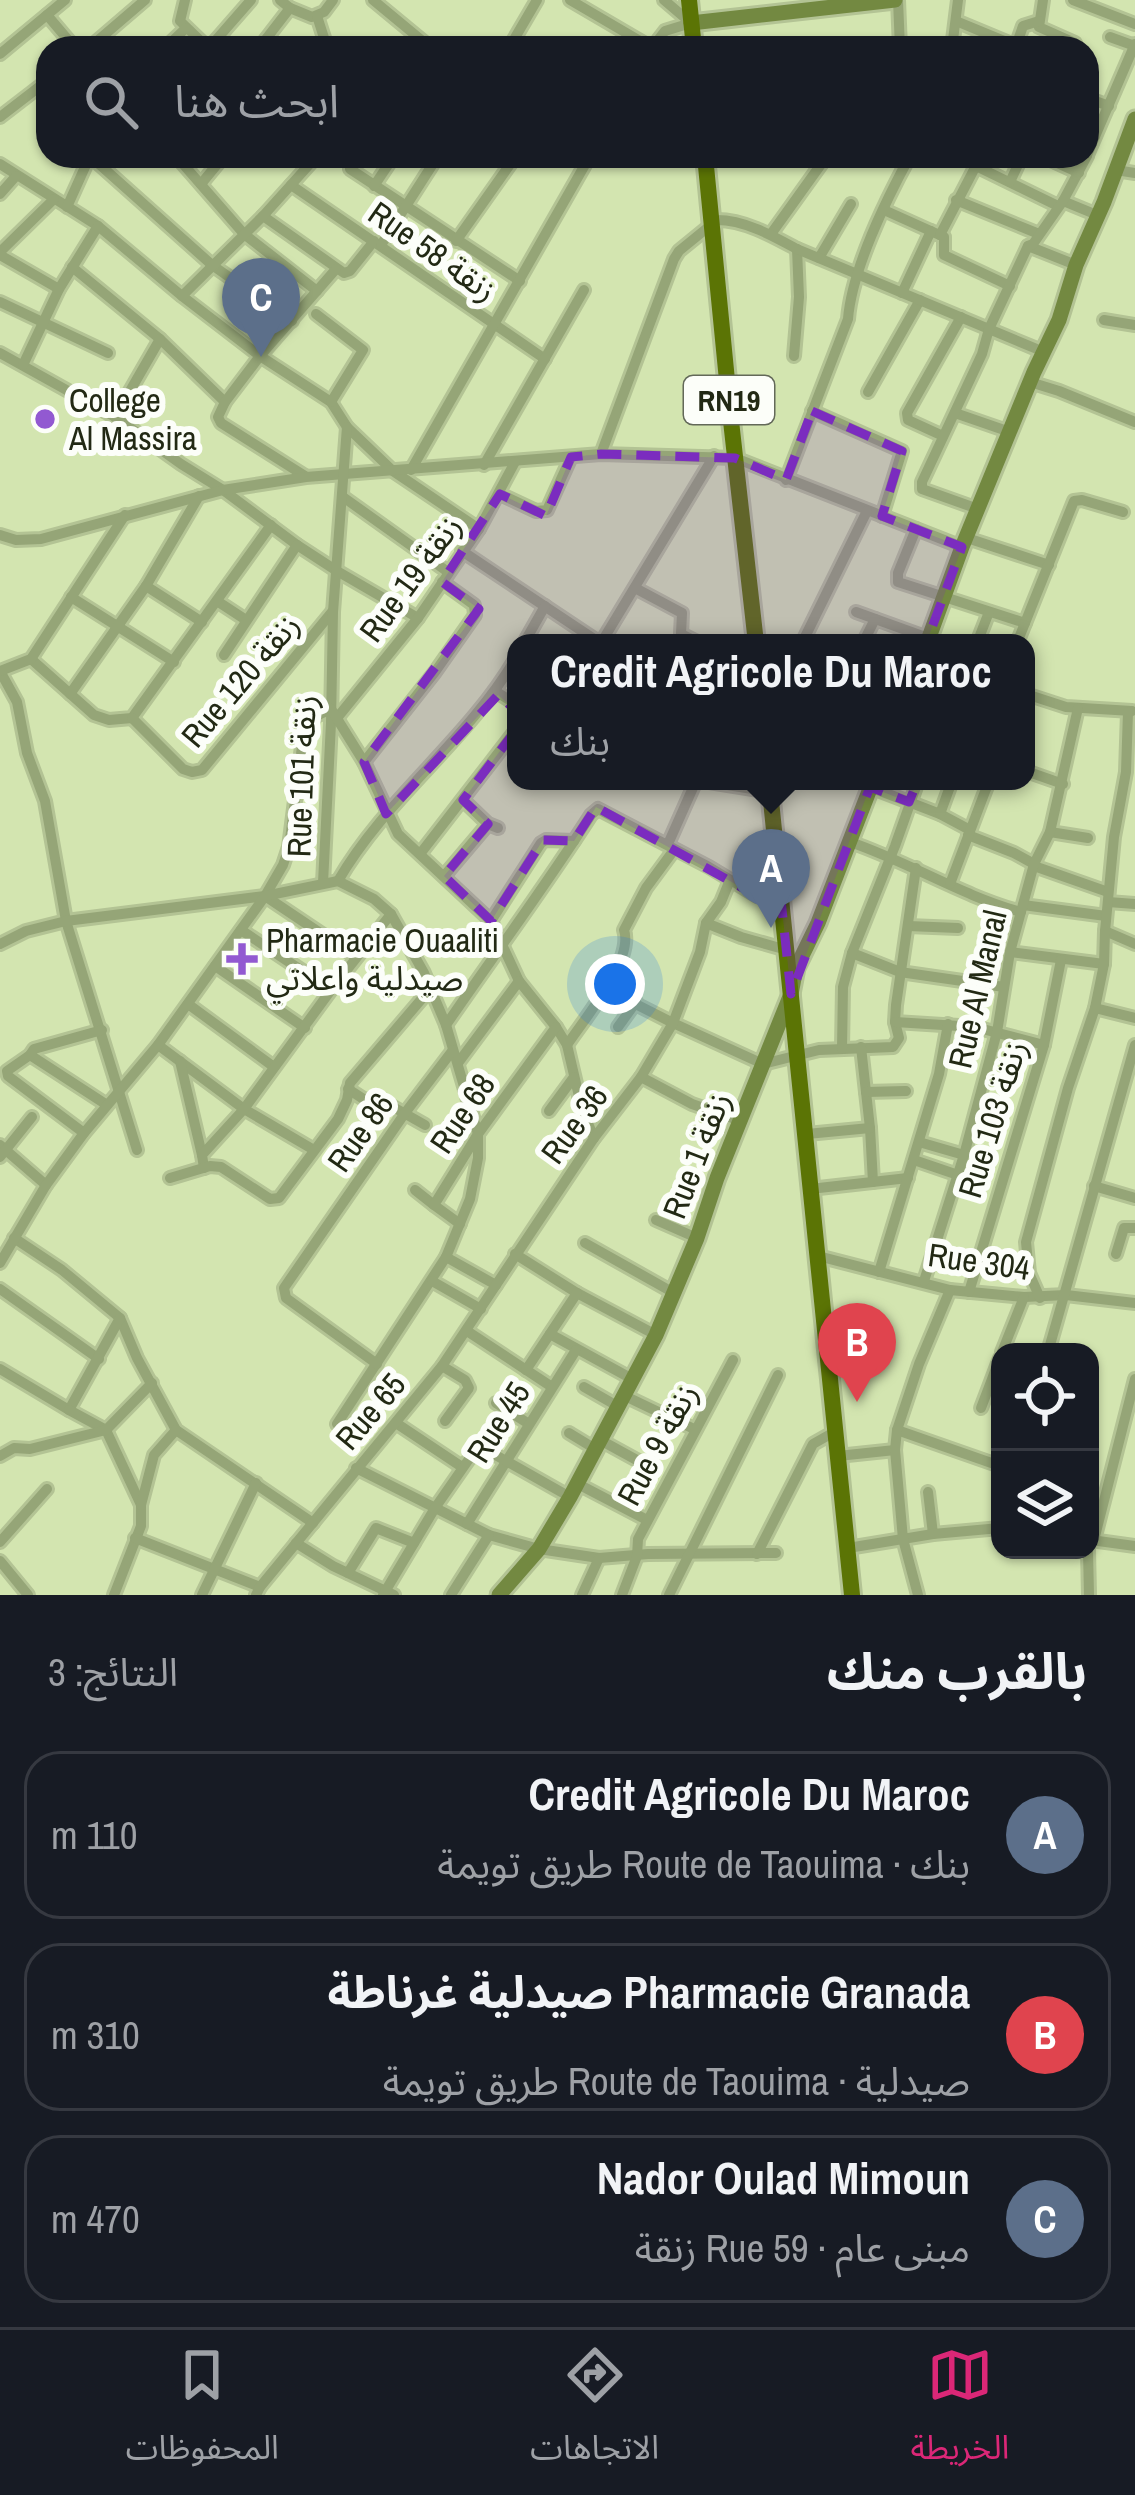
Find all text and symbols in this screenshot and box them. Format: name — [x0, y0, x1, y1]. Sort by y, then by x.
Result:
search box — [36, 36, 1099, 168]
icon: search — [78, 69, 144, 135]
text: ابحث هنا — [174, 70, 339, 131]
street label: Rue 58 زنقة — [360, 191, 506, 311]
pin: C — [222, 258, 300, 357]
road number: RN19 — [684, 376, 774, 424]
place label: College Al Massira — [68, 378, 197, 460]
marker: College Al Massira — [32, 406, 58, 432]
street label: Rue 19 زنقة — [349, 506, 471, 650]
street label: Rue 120 زنقة — [171, 604, 309, 756]
popup — [507, 634, 1035, 790]
text: Credit Agricole Du Maroc — [550, 640, 992, 701]
street label: Rue 101 زنقة — [276, 694, 326, 858]
text: بنك — [550, 715, 610, 767]
pin: A — [732, 829, 810, 928]
street label: Rue Al Manal — [937, 906, 1017, 1072]
place label: Pharmacie Ouaaliti صيدلية واعلاتي — [266, 918, 499, 1004]
marker: Pharmacie Ouaaliti صيدلية واعلاتي — [229, 946, 255, 972]
your location — [585, 954, 645, 1014]
street label: Rue 103 زنقة — [947, 1035, 1037, 1203]
street label: Rue 68 — [419, 1065, 505, 1161]
street label: Rue 36 — [531, 1076, 617, 1172]
street label: Rue 86 — [317, 1084, 403, 1180]
street label: Rue 1 زنقة — [652, 1085, 740, 1225]
street label: Rue 304 — [925, 1232, 1033, 1290]
pin: B — [818, 1303, 896, 1402]
map controls — [991, 1343, 1099, 1559]
button: locate — [991, 1343, 1099, 1451]
street label: Rue 65 — [325, 1363, 415, 1459]
street label: Rue 45 — [456, 1373, 540, 1471]
street label: Rue 9 زنقة — [607, 1375, 707, 1513]
button: layers — [991, 1451, 1099, 1559]
text: بالقرب منك — [827, 1636, 1087, 1705]
text: النتائج: 3 — [48, 1646, 178, 1698]
text: Credit Agricole Du Maroc — [528, 1763, 970, 1824]
text: 110 m — [51, 1809, 138, 1861]
text: A — [1033, 1809, 1057, 1861]
text: بنك · Route de Taouima طريق تويمة — [437, 1838, 970, 1890]
text: Pharmacie Granada صيدلية غرناطة — [327, 1961, 970, 2022]
text: 310 m — [51, 2009, 140, 2061]
text: B — [1033, 2009, 1057, 2061]
text: صيدلية · Route de Taouima طريق تويمة — [383, 2055, 970, 2107]
text: Nador Oulad Mimoun — [597, 2147, 970, 2208]
text: 470 m — [51, 2193, 140, 2245]
text: C — [1033, 2193, 1057, 2245]
text: مبنى عام · Rue 59 زنقة — [635, 2222, 970, 2274]
tab: المحفوظات — [126, 2342, 279, 2483]
tab: الاتجاهات — [530, 2342, 659, 2483]
tab: الخريطة — [910, 2342, 1009, 2483]

